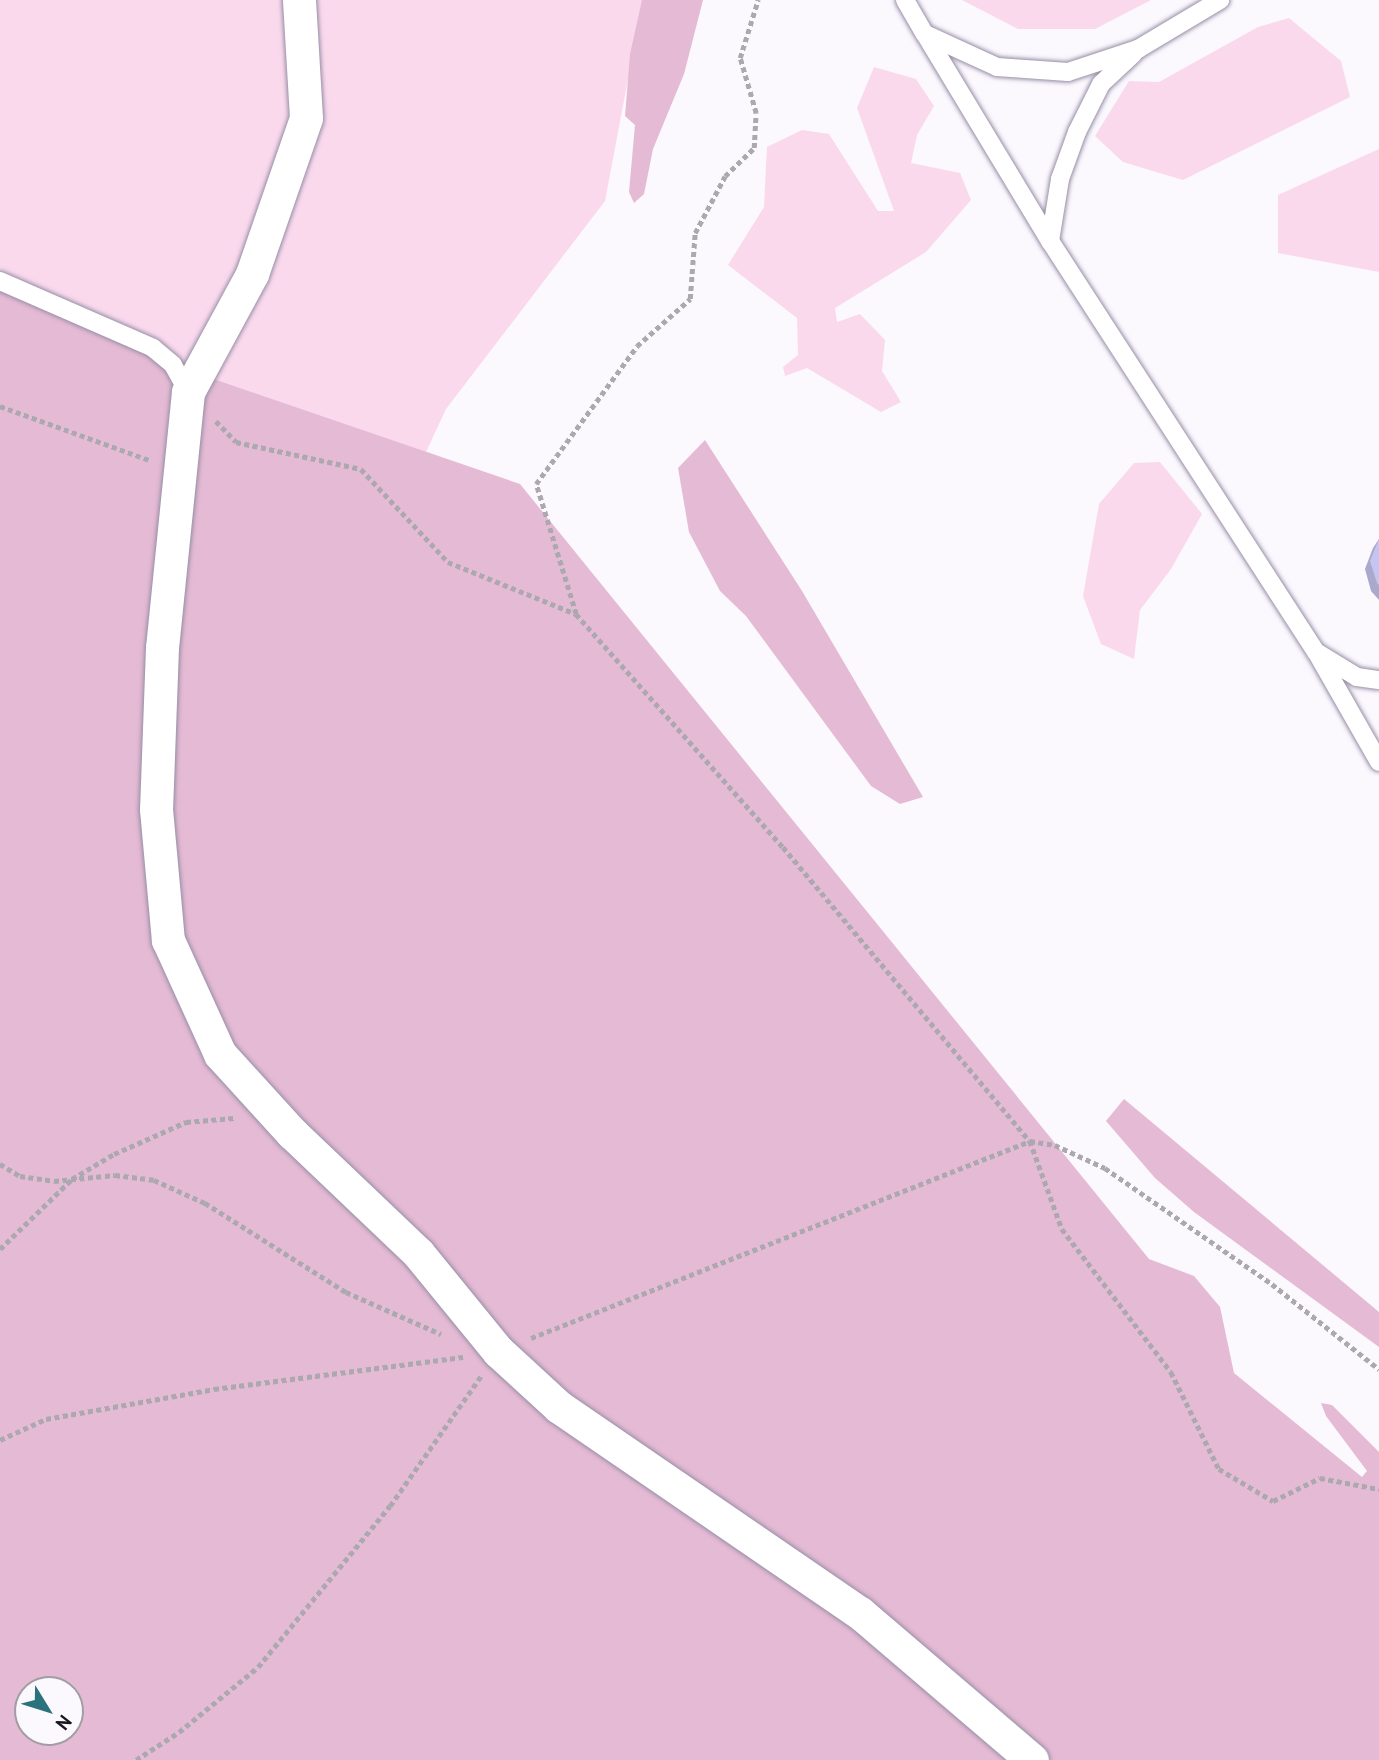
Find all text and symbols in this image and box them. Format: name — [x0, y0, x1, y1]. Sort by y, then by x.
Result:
north arrow — [14, 1676, 84, 1746]
text: N — [51, 1710, 77, 1735]

